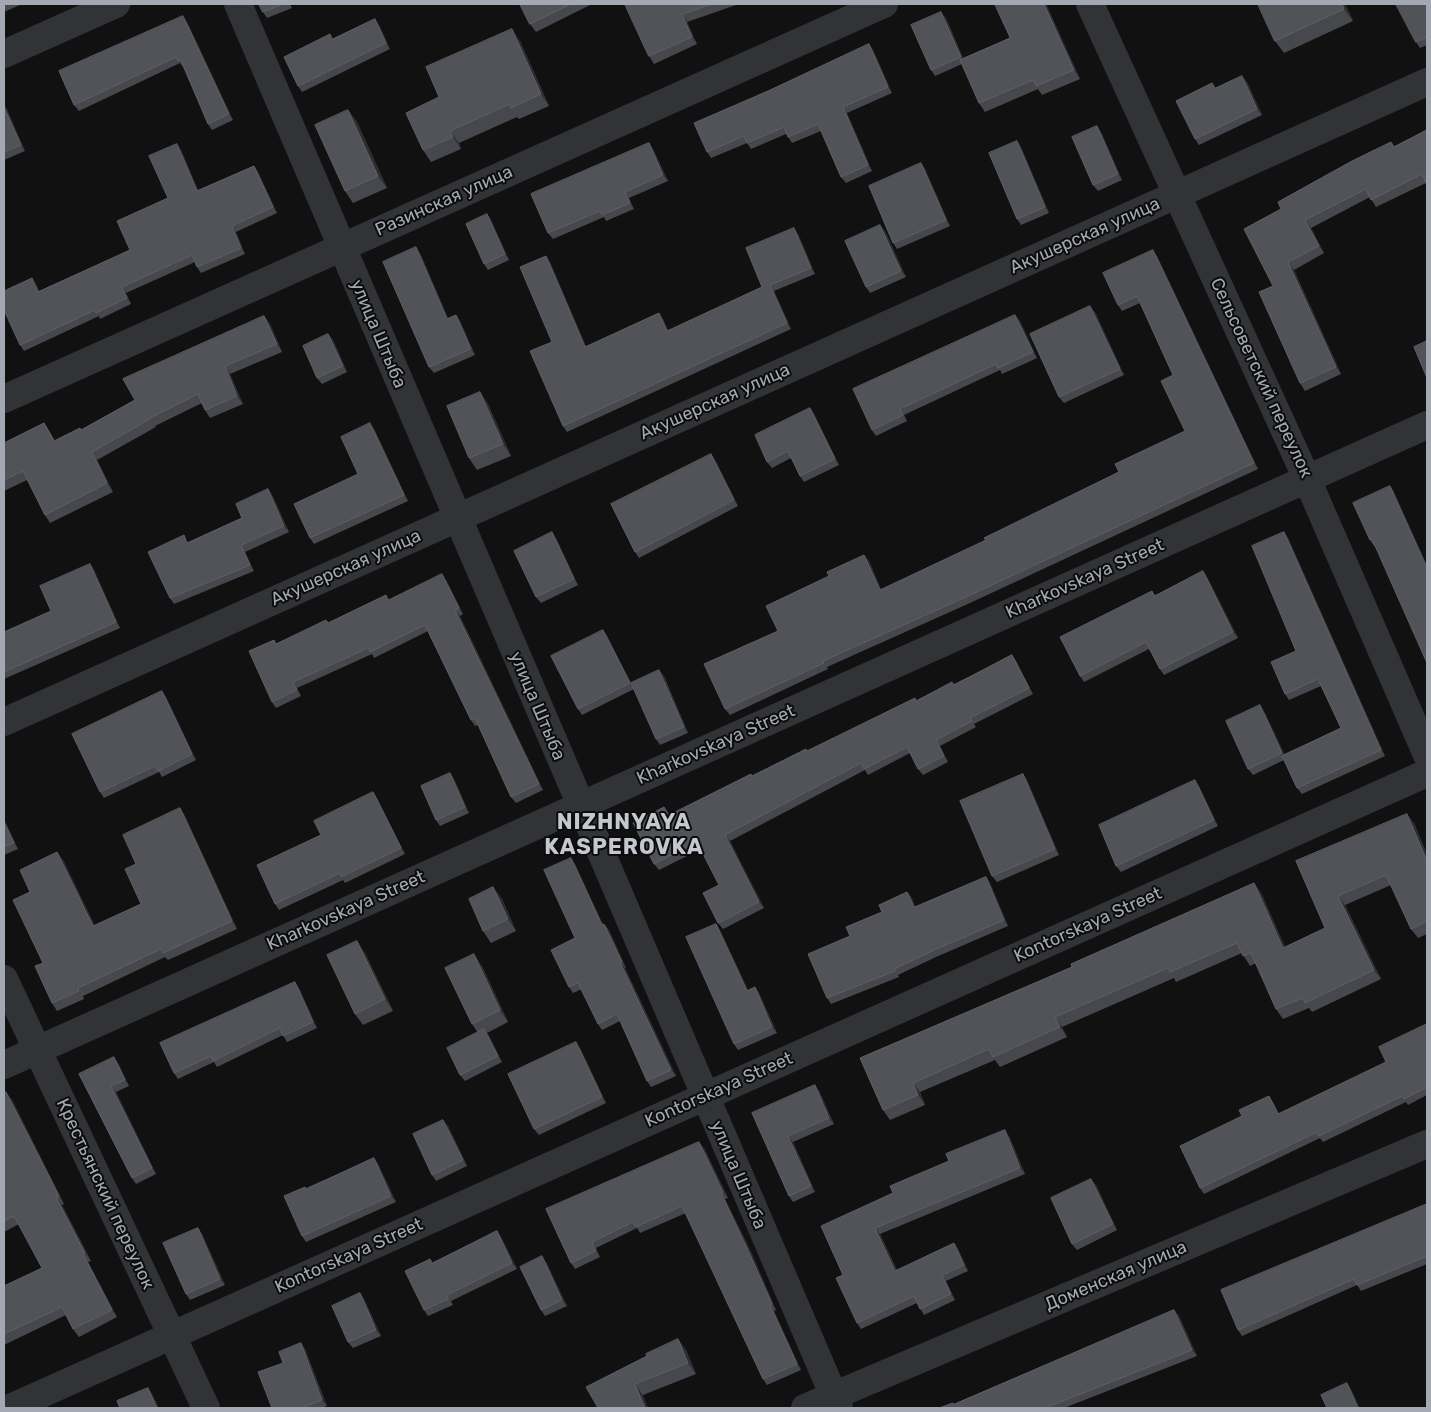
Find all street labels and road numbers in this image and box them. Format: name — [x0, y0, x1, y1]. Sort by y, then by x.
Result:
street label: Разинская улица — [372, 161, 516, 241]
street label: Акушерская улица — [1007, 193, 1163, 279]
street label: Сельсоветский переулок — [1205, 275, 1317, 481]
street label: улица Штыба — [345, 276, 411, 392]
street label: Акушерская улица — [637, 359, 793, 445]
street label: Акушерская улица — [268, 525, 424, 611]
street label: Kharkovskaya Street — [1002, 534, 1168, 624]
street label: улица Штыба — [504, 648, 570, 764]
street label: Kharkovskaya Street — [633, 700, 799, 790]
street label: Kharkovskaya Street — [263, 866, 429, 956]
street label: Kontorskaya Street — [1011, 883, 1165, 967]
street label: Kontorskaya Street — [642, 1048, 796, 1132]
street label: Крестьянский переулок — [51, 1095, 159, 1293]
street label: улица Штыба — [705, 1117, 771, 1233]
street label: Kontorskaya Street — [272, 1214, 426, 1298]
street label: Доменская улица — [1042, 1236, 1190, 1316]

